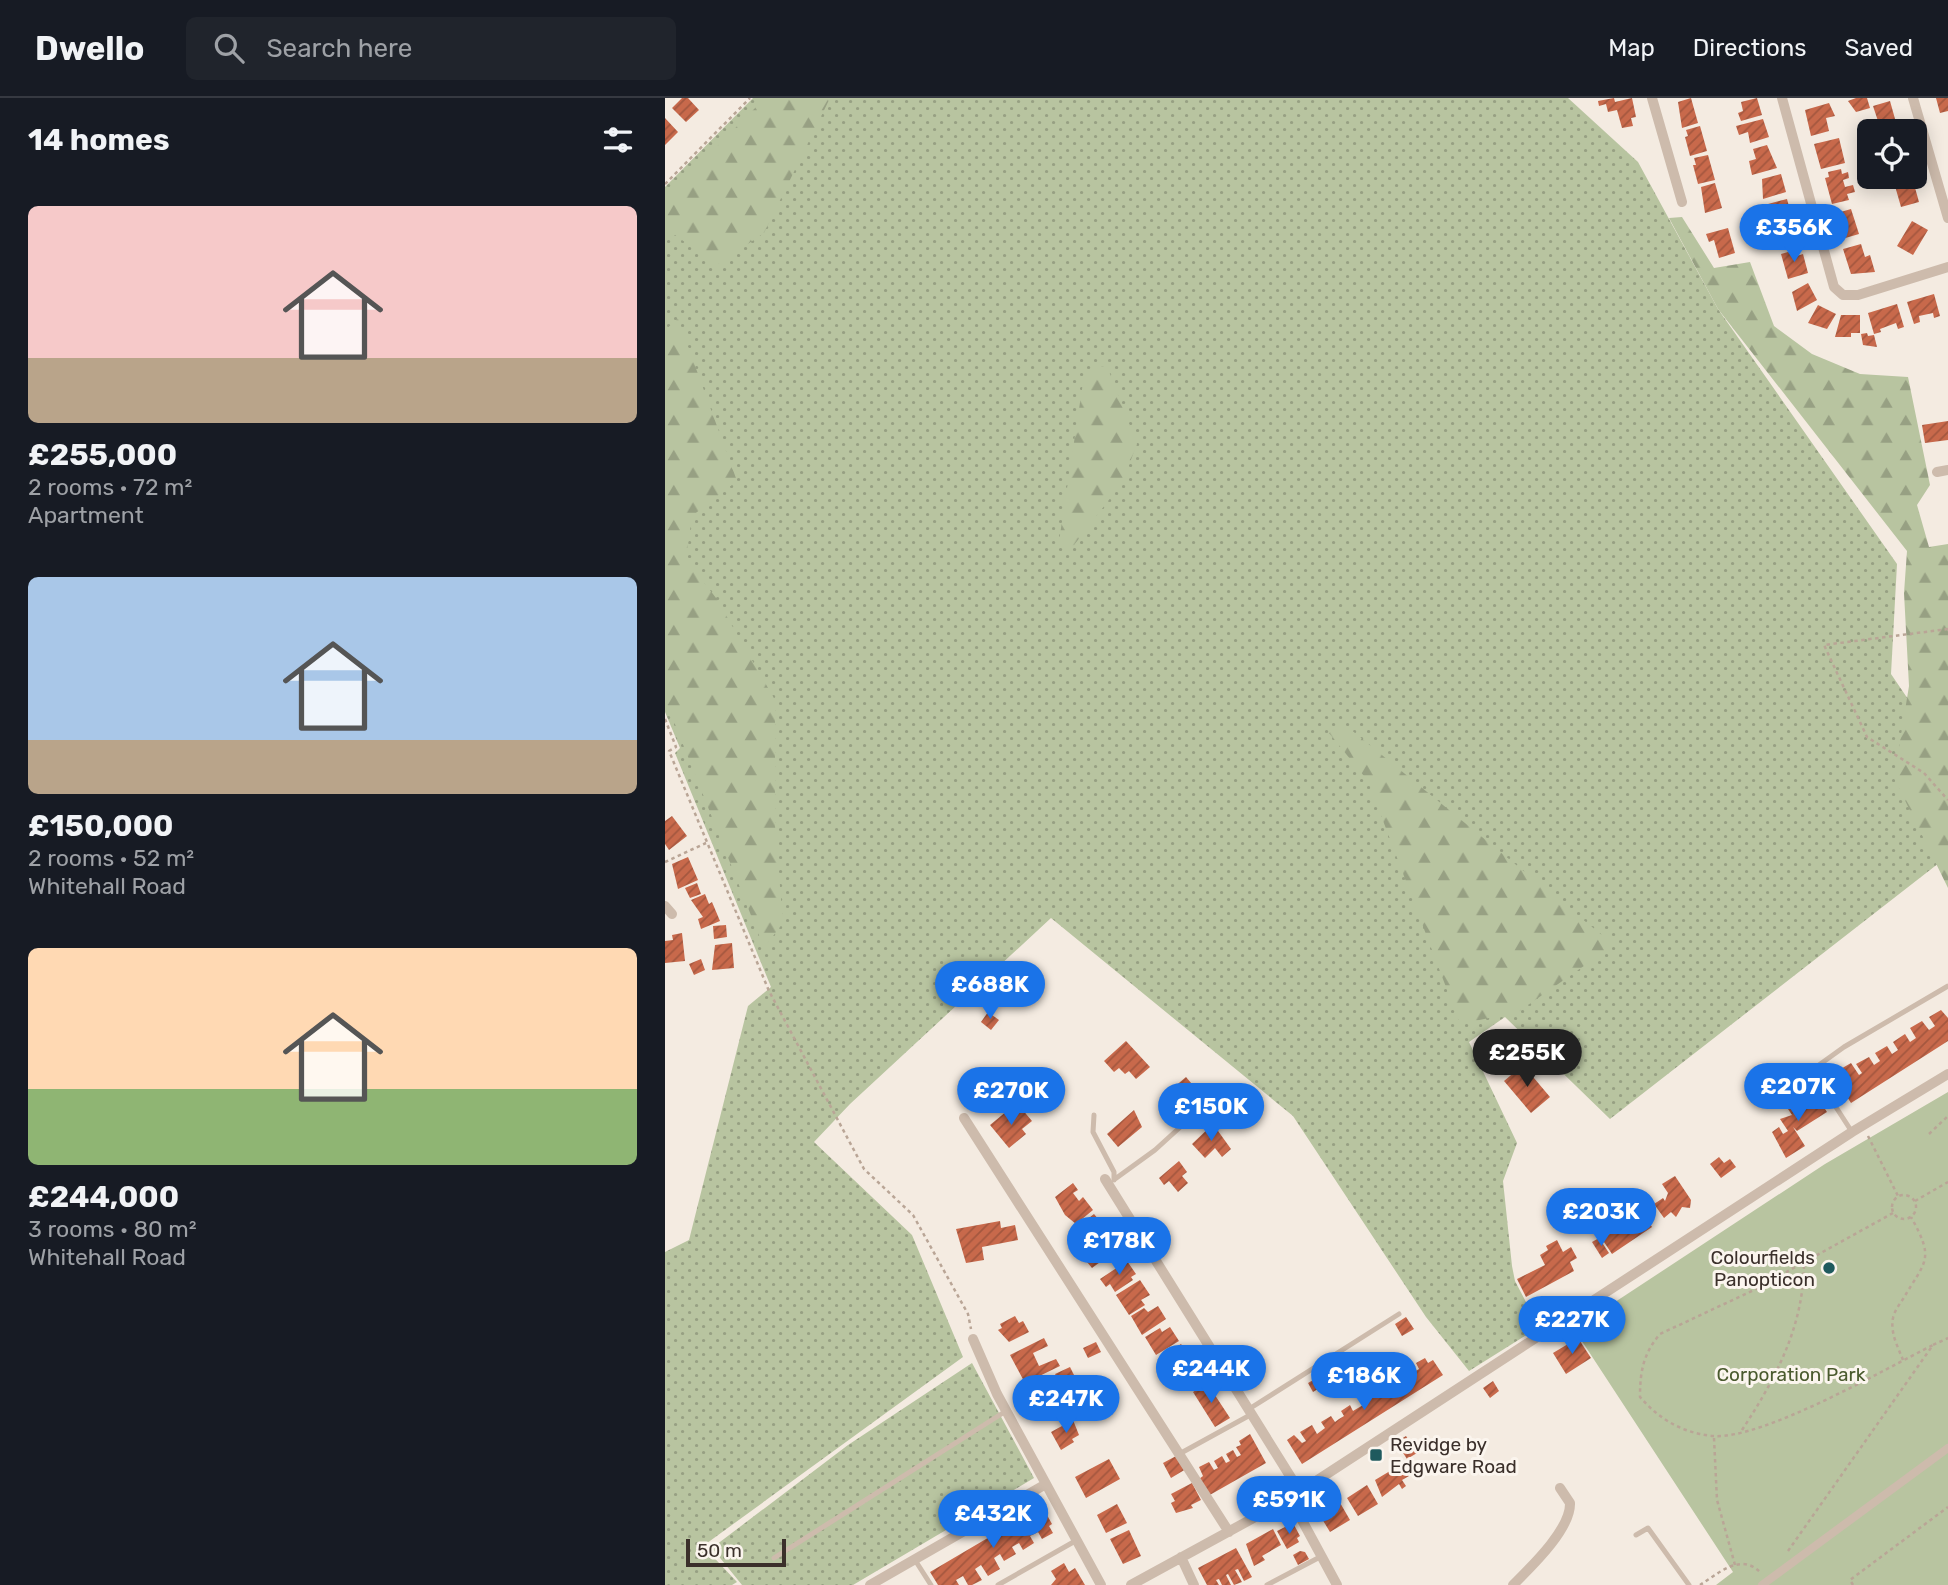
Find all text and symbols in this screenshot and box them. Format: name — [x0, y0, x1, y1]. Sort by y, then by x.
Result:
search box — [186, 17, 676, 80]
text: Dwello — [35, 29, 144, 68]
icon: search — [210, 29, 248, 67]
text: Search here — [266, 33, 412, 64]
text: Map — [1608, 34, 1655, 62]
text: Directions — [1693, 34, 1806, 62]
text: Saved — [1844, 34, 1913, 62]
map controls — [1857, 119, 1927, 189]
button: locate — [1857, 119, 1927, 189]
icon: filters — [599, 121, 637, 159]
text: 14 homes — [28, 122, 170, 158]
pin: £356K — [1745, 204, 1843, 264]
text: £356K — [1756, 213, 1832, 241]
icon: home — [270, 252, 396, 378]
text: £255,000 — [28, 437, 177, 473]
text: 2 rooms · 72 m² — [28, 473, 192, 501]
text: Apartment — [28, 501, 144, 529]
icon: home — [270, 623, 396, 749]
text: £150,000 — [28, 808, 173, 844]
text: 2 rooms · 52 m² — [28, 844, 194, 872]
text: Whitehall Road — [28, 872, 186, 900]
pin: £688K — [941, 962, 1039, 1021]
text: £688K — [951, 970, 1029, 998]
icon: home — [270, 994, 396, 1120]
pin: £255K — [1478, 1030, 1576, 1089]
text: £255K — [1489, 1038, 1565, 1066]
pin: £207K — [1749, 1063, 1847, 1123]
pin: £270K — [962, 1068, 1060, 1127]
text: £207K — [1760, 1072, 1836, 1100]
text: £270K — [973, 1076, 1049, 1104]
pin: £150K — [1162, 1084, 1260, 1143]
text: £150K — [1174, 1092, 1248, 1120]
text: £244,000 — [28, 1179, 179, 1215]
pin: £203K — [1552, 1188, 1650, 1248]
text: £203K — [1562, 1197, 1640, 1225]
text: 3 rooms · 80 m² — [28, 1215, 197, 1243]
pin: £178K — [1070, 1218, 1168, 1277]
text: £178K — [1083, 1226, 1155, 1254]
text: Whitehall Road — [28, 1243, 186, 1271]
place label: Colourfields Panopticon — [1711, 1246, 1815, 1291]
marker: Colourfields Panopticon — [1821, 1260, 1837, 1276]
pin: £227K — [1523, 1296, 1621, 1356]
text: £227K — [1535, 1305, 1609, 1333]
pin: £244K — [1162, 1346, 1260, 1405]
pin: £186K — [1315, 1352, 1413, 1412]
text: £244K — [1172, 1354, 1250, 1382]
text: £186K — [1327, 1361, 1401, 1389]
park label: Corporation Park — [1716, 1363, 1866, 1386]
pin: £247K — [1017, 1376, 1115, 1435]
text: £247K — [1028, 1384, 1104, 1412]
place label: Revidge by Edgware Road — [1390, 1433, 1517, 1478]
marker: Revidge by Edgware Road — [1368, 1447, 1384, 1463]
pin: £591K — [1240, 1476, 1338, 1536]
text: £591K — [1253, 1485, 1325, 1513]
pin: £432K — [944, 1490, 1042, 1550]
text: £432K — [954, 1499, 1032, 1527]
scale bar — [686, 1536, 786, 1568]
text: 50 m — [697, 1539, 742, 1562]

